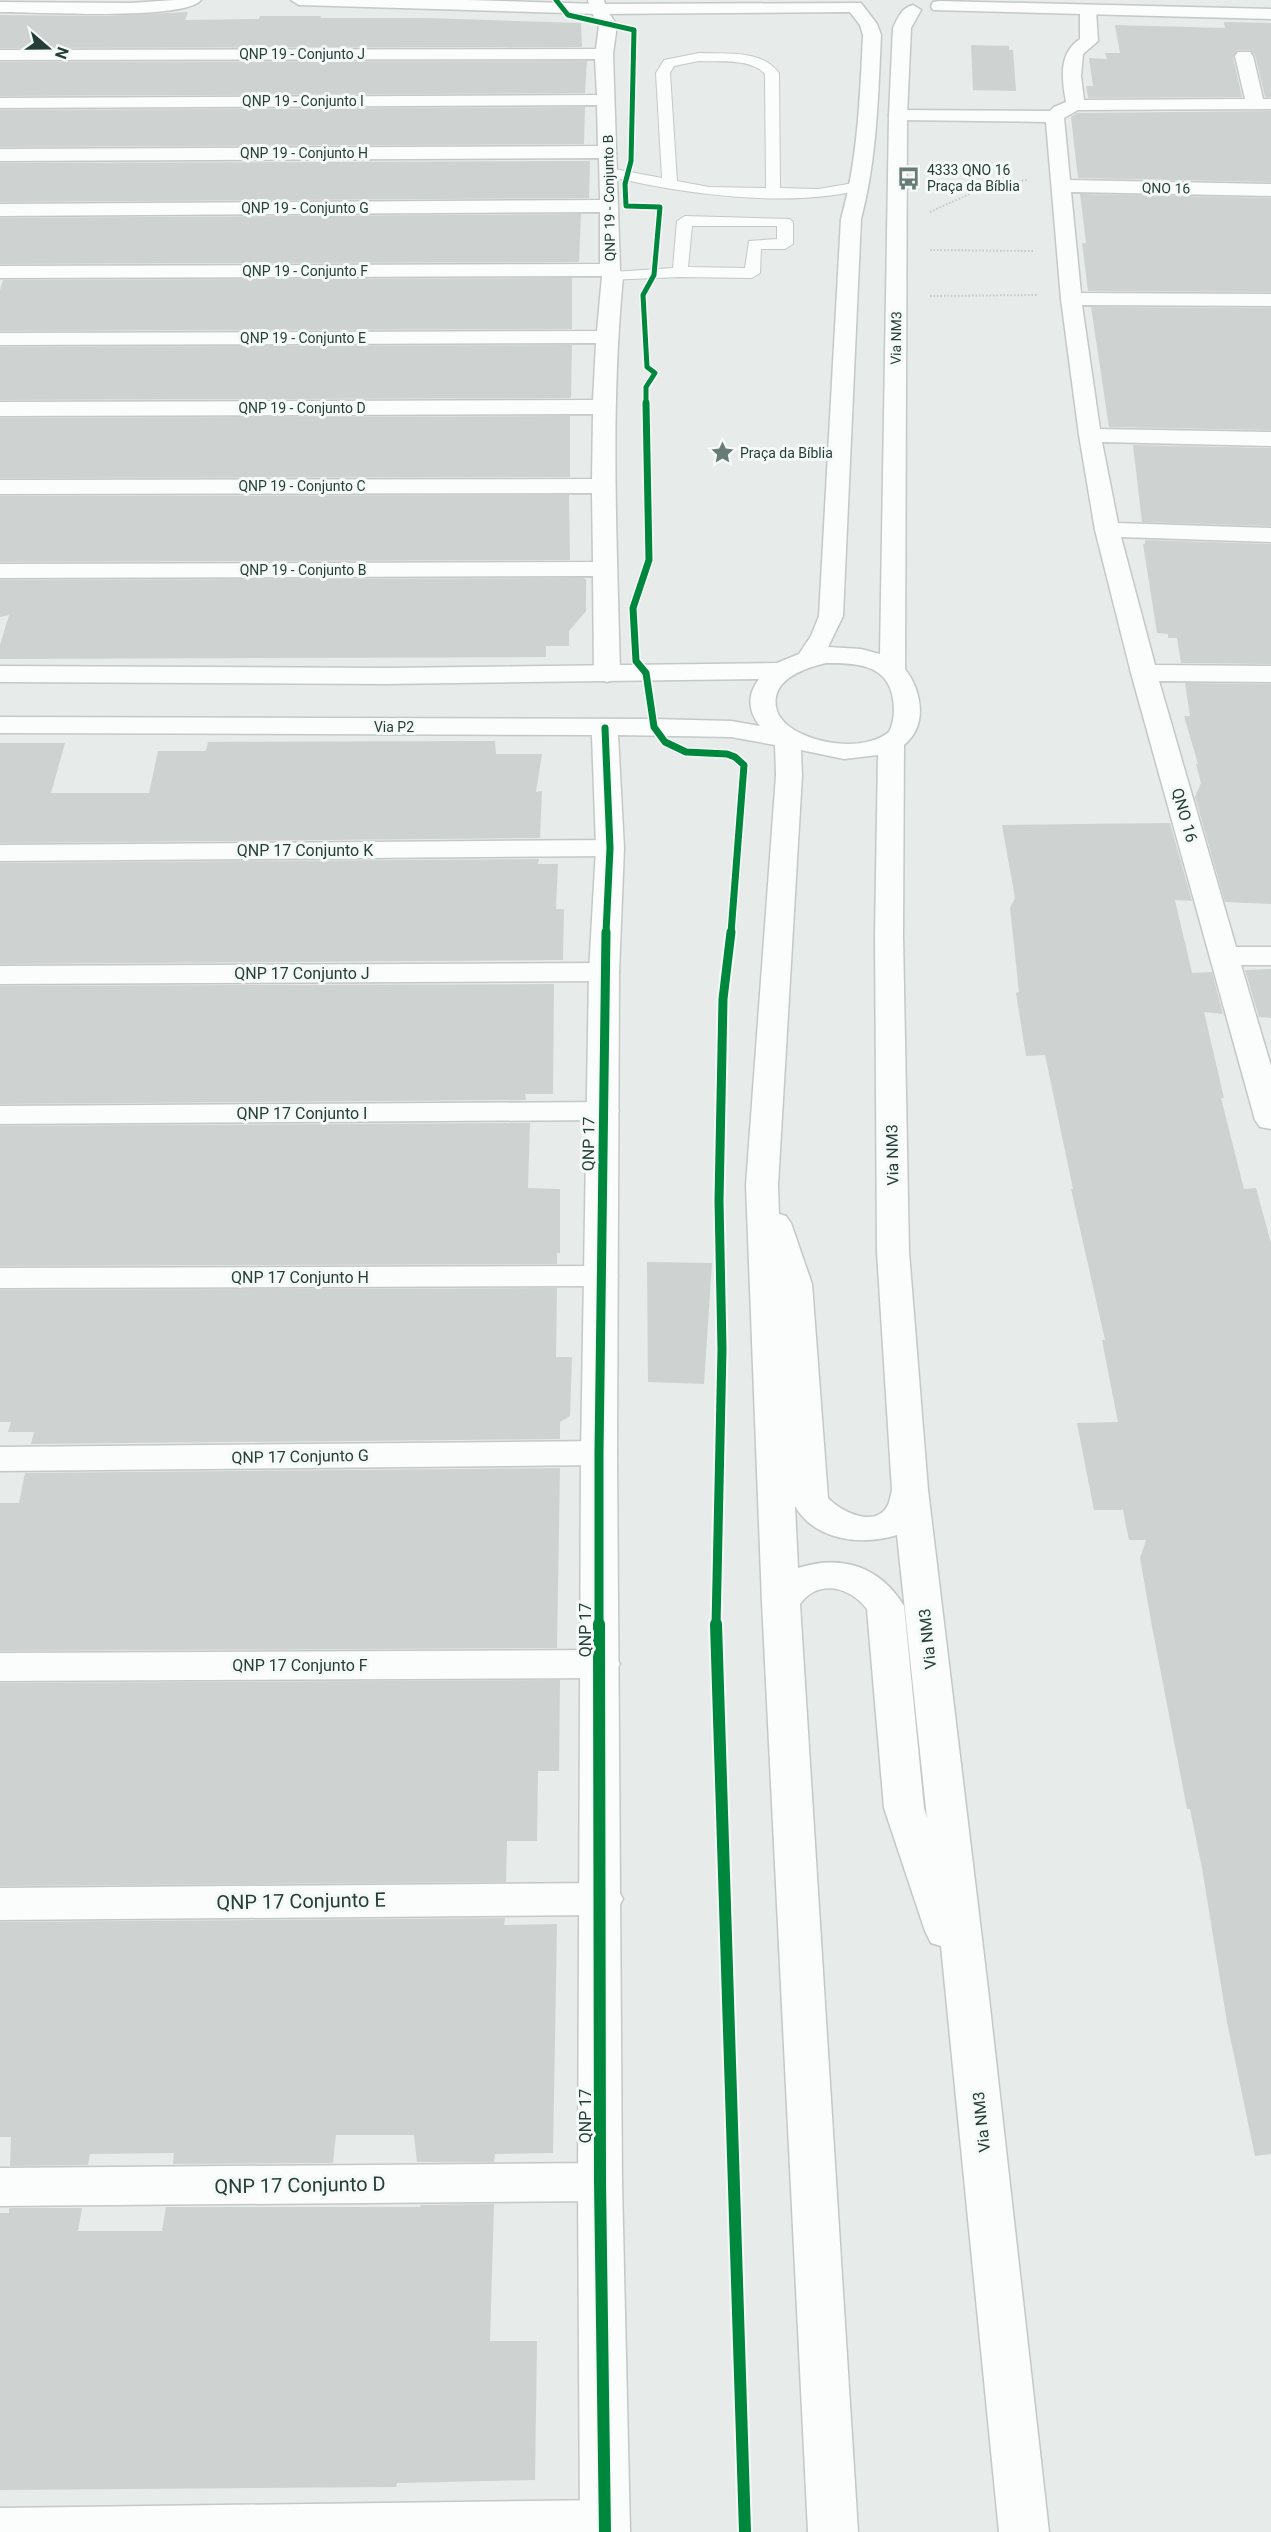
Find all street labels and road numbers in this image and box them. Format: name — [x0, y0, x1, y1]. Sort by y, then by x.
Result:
street label: QNP 19 - Conjunto J — [239, 46, 365, 62]
street label: QNP 19 - Conjunto I — [242, 93, 364, 109]
street label: QNP 19 - Conjunto B — [600, 135, 618, 261]
street label: QNP 19 - Conjunto H — [240, 145, 368, 161]
street label: QNO 16 — [1142, 180, 1190, 196]
street label: QNP 19 - Conjunto G — [241, 200, 369, 216]
street label: QNP 19 - Conjunto F — [242, 263, 368, 279]
street label: Via NM3 — [888, 311, 904, 365]
street label: QNP 19 - Conjunto E — [240, 330, 366, 346]
street label: QNP 19 - Conjunto D — [238, 400, 366, 416]
street label: QNP 19 - Conjunto C — [238, 478, 366, 494]
street label: QNP 19 - Conjunto B — [240, 562, 366, 578]
street label: Via P2 — [374, 719, 414, 735]
street label: QNO 16 — [1168, 786, 1201, 844]
street label: QNP 17 Conjunto K — [237, 841, 374, 860]
street label: QNP 17 Conjunto J — [234, 964, 370, 983]
street label: QNP 17 Conjunto I — [237, 1104, 367, 1123]
street label: QNP 17 — [579, 1117, 598, 1171]
street label: Via NM3 — [882, 1124, 903, 1186]
street label: QNP 17 Conjunto H — [231, 1268, 369, 1287]
street label: QNP 17 Conjunto G — [231, 1446, 369, 1467]
street label: QNP 17 — [576, 1603, 595, 1657]
street label: Via NM3 — [915, 1608, 940, 1670]
street label: QNP 17 Conjunto F — [232, 1656, 368, 1675]
street label: QNP 17 Conjunto E — [216, 1888, 386, 1914]
street label: QNP 17 — [576, 2089, 595, 2143]
street label: Via NM3 — [969, 2091, 994, 2153]
street label: QNP 17 Conjunto D — [214, 2172, 386, 2198]

